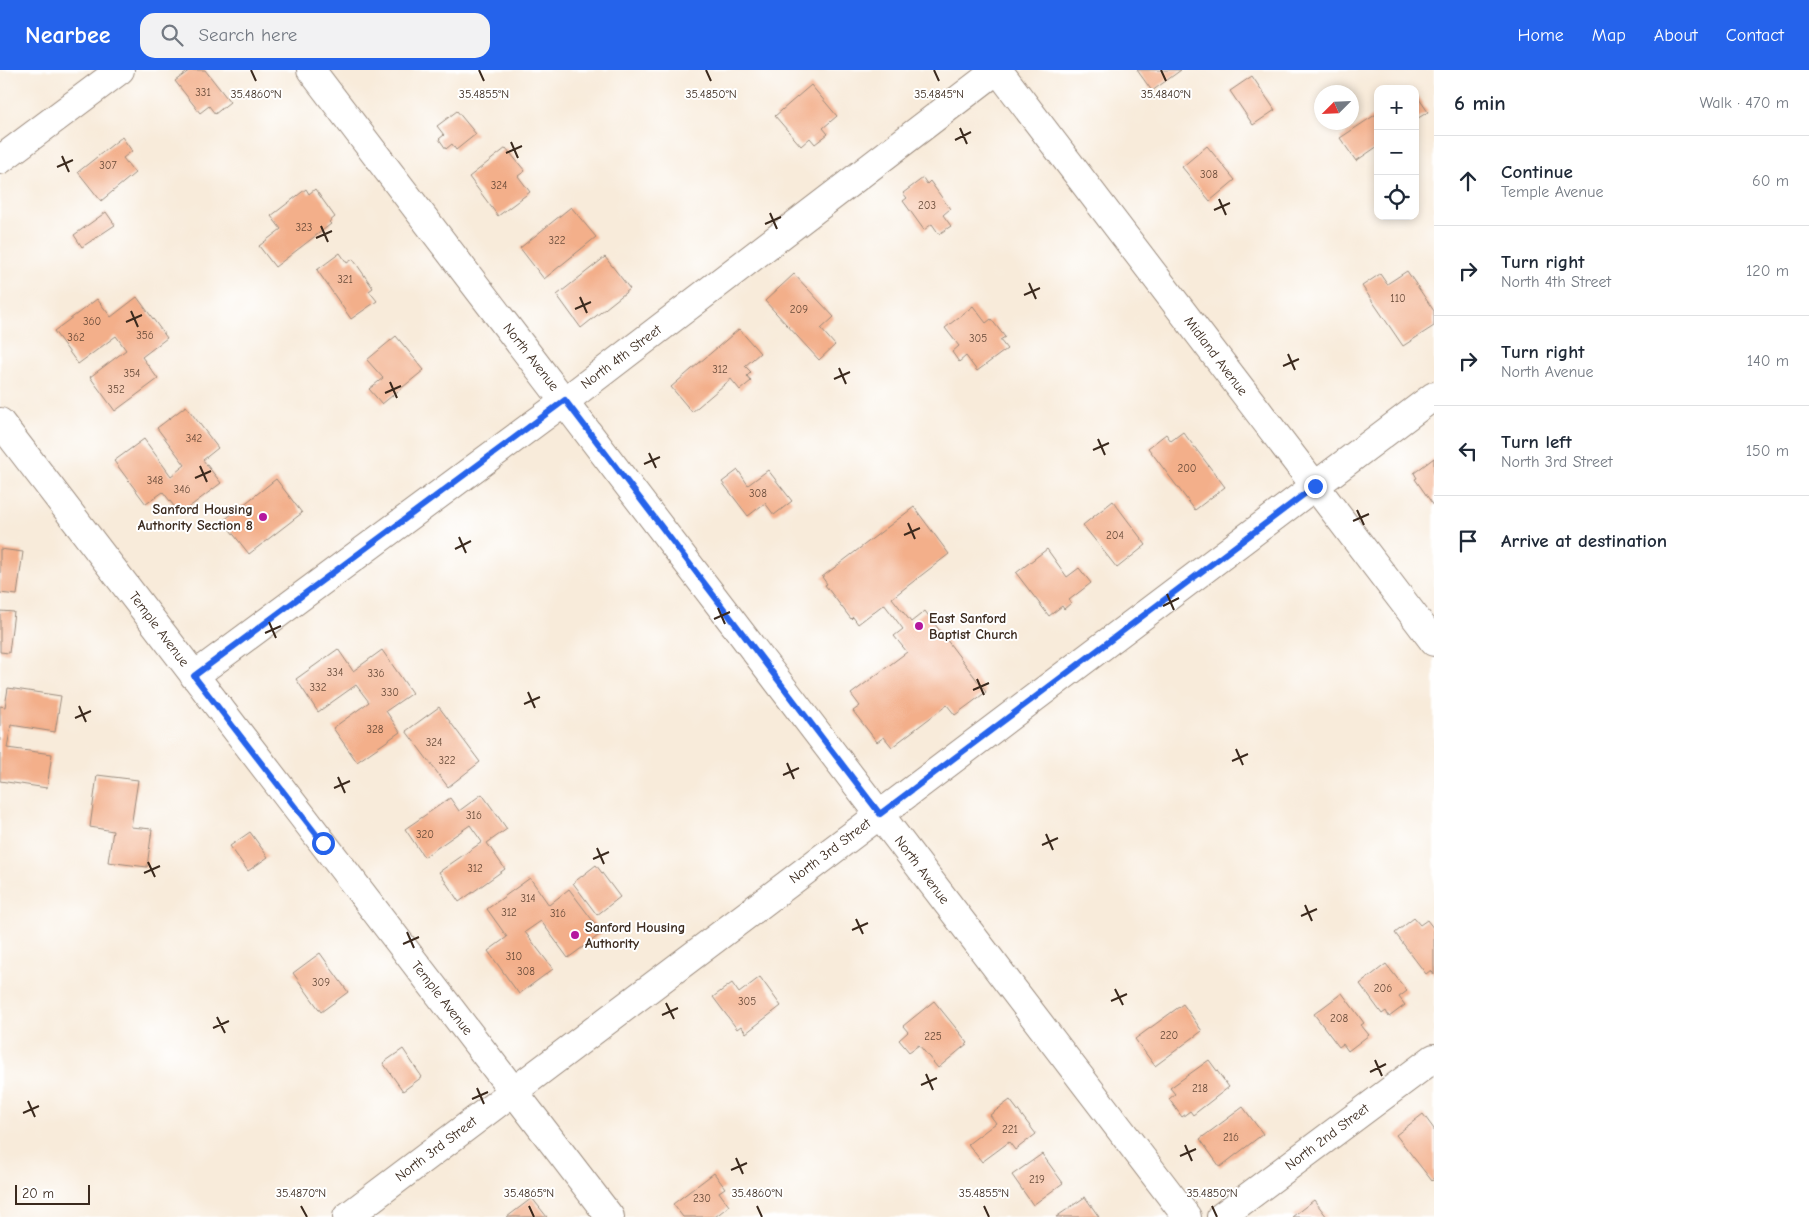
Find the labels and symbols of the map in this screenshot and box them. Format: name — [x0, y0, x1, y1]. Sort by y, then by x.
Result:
north arrow — [1314, 85, 1359, 130]
house number: 331 — [195, 86, 211, 99]
text: 35.4860°N — [230, 87, 282, 101]
text: 35.4855°N — [459, 87, 509, 101]
text: 35.4850°N — [685, 87, 737, 101]
text: 35.4845°N — [914, 87, 964, 101]
text: 35.4840°N — [1141, 87, 1191, 101]
house number: 307 — [99, 159, 117, 172]
house number: 308 — [1200, 168, 1218, 181]
house number: 324 — [491, 179, 507, 192]
house number: 203 — [918, 199, 936, 212]
house number: 323 — [296, 221, 312, 234]
house number: 322 — [548, 234, 566, 247]
house number: 321 — [337, 273, 353, 286]
house number: 110 — [1390, 292, 1406, 305]
house number: 209 — [790, 303, 808, 316]
street label: Midland Avenue — [1181, 313, 1251, 399]
house number: 360 — [83, 315, 101, 328]
street label: North Avenue — [499, 320, 563, 394]
street label: North 4th Street — [577, 321, 665, 393]
house number: 356 — [136, 329, 154, 342]
house number: 362 — [67, 331, 85, 344]
house number: 305 — [969, 332, 987, 345]
house number: 312 — [712, 363, 728, 376]
house number: 354 — [124, 367, 140, 380]
house number: 352 — [107, 383, 125, 396]
house number: 342 — [186, 432, 203, 445]
house number: 200 — [1177, 462, 1197, 475]
house number: 348 — [147, 474, 164, 487]
route end — [1304, 475, 1327, 498]
house number: 346 — [174, 483, 190, 496]
house number: 308 — [749, 487, 767, 500]
place label: Sanford Housing Authority Section 8 — [138, 501, 253, 534]
marker: Sanford Housing Authority Section 8 — [257, 511, 269, 523]
house number: 204 — [1106, 529, 1124, 542]
street label: Temple Avenue — [125, 588, 193, 670]
place label: East Sanford Baptist Church — [929, 610, 1018, 643]
marker: East Sanford Baptist Church — [913, 620, 925, 632]
house number: 334 — [327, 666, 343, 679]
house number: 336 — [367, 667, 385, 680]
house number: 332 — [310, 681, 327, 694]
house number: 330 — [381, 686, 399, 699]
house number: 328 — [367, 723, 384, 736]
house number: 324 — [426, 736, 442, 749]
house number: 322 — [438, 754, 456, 767]
house number: 316 — [466, 809, 482, 822]
street label: North 3rd Street — [786, 814, 875, 887]
house number: 320 — [416, 828, 434, 841]
route start — [312, 832, 335, 855]
street label: North Avenue — [891, 833, 953, 907]
house number: 312 — [467, 862, 483, 875]
house number: 314 — [520, 892, 536, 905]
house number: 312 — [501, 906, 517, 919]
house number: 316 — [550, 907, 566, 920]
place label: Sanford Housing Authority — [585, 919, 685, 952]
marker: Sanford Housing Authority — [569, 929, 581, 941]
house number: 310 — [506, 950, 522, 963]
street label: Temple Avenue — [408, 957, 476, 1039]
house number: 308 — [517, 965, 535, 978]
house number: 309 — [312, 976, 330, 989]
house number: 206 — [1374, 982, 1392, 995]
house number: 305 — [738, 995, 756, 1008]
house number: 208 — [1330, 1012, 1348, 1025]
house number: 220 — [1160, 1029, 1178, 1042]
house number: 225 — [924, 1030, 942, 1043]
house number: 218 — [1192, 1082, 1208, 1095]
street label: North 2nd Street — [1282, 1099, 1373, 1174]
street label: North 3rd Street — [392, 1112, 481, 1185]
house number: 221 — [1002, 1123, 1018, 1136]
house number: 216 — [1223, 1131, 1239, 1144]
house number: 219 — [1029, 1173, 1045, 1186]
scale bar — [15, 1182, 90, 1205]
text: 35.4870°N — [276, 1186, 326, 1200]
text: 35.4865°N — [504, 1186, 554, 1200]
text: 35.4860°N — [731, 1186, 783, 1200]
text: 35.4855°N — [959, 1186, 1009, 1200]
text: 35.4850°N — [1186, 1186, 1238, 1200]
house number: 230 — [693, 1192, 711, 1205]

